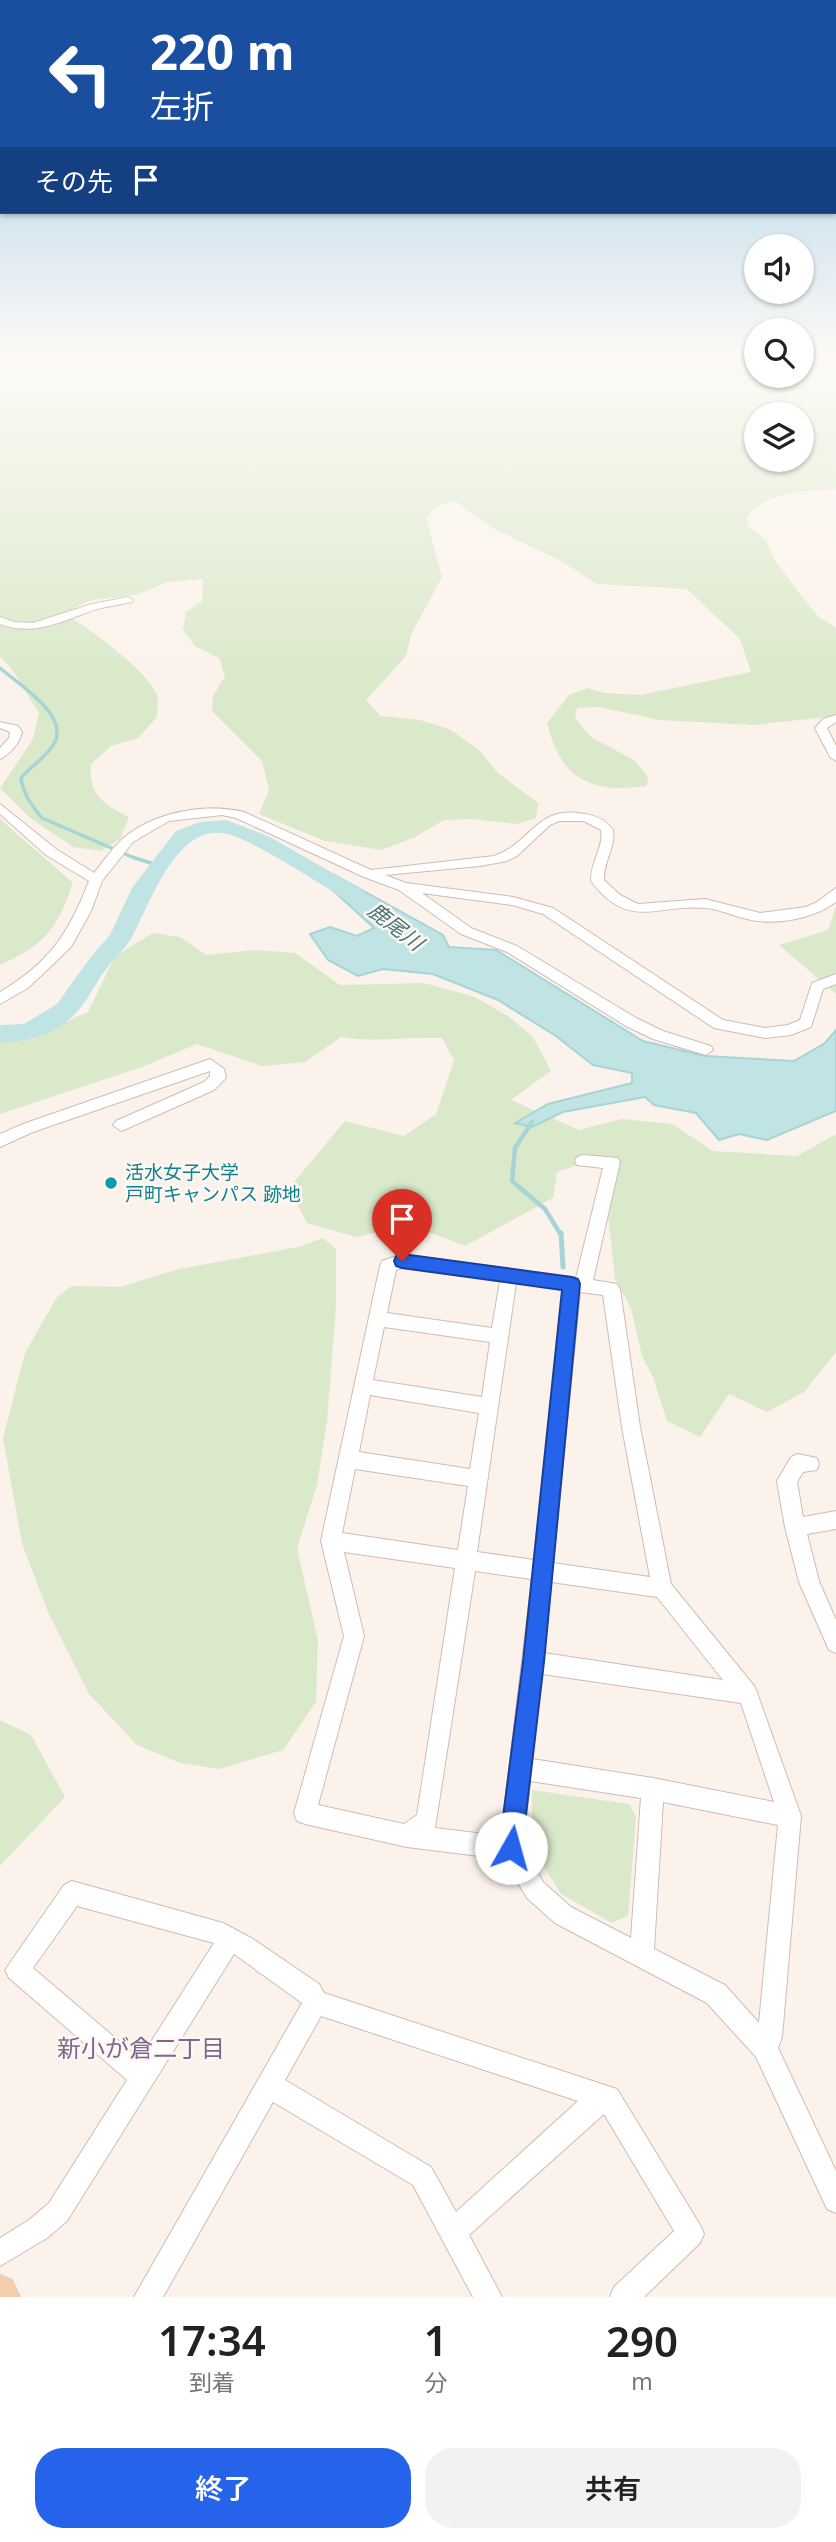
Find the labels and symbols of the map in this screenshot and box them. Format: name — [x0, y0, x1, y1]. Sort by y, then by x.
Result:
water label: 鹿尾川 — [363, 896, 431, 958]
place label: 活水女子大学 戸町キャンパス 跡地 — [125, 1159, 301, 1207]
marker: 活水女子大学 戸町キャンパス 跡地 — [103, 1175, 119, 1191]
pin — [372, 1189, 432, 1261]
position arrow — [474, 1811, 548, 1885]
district label: 新小が倉二丁目 — [57, 2031, 225, 2064]

